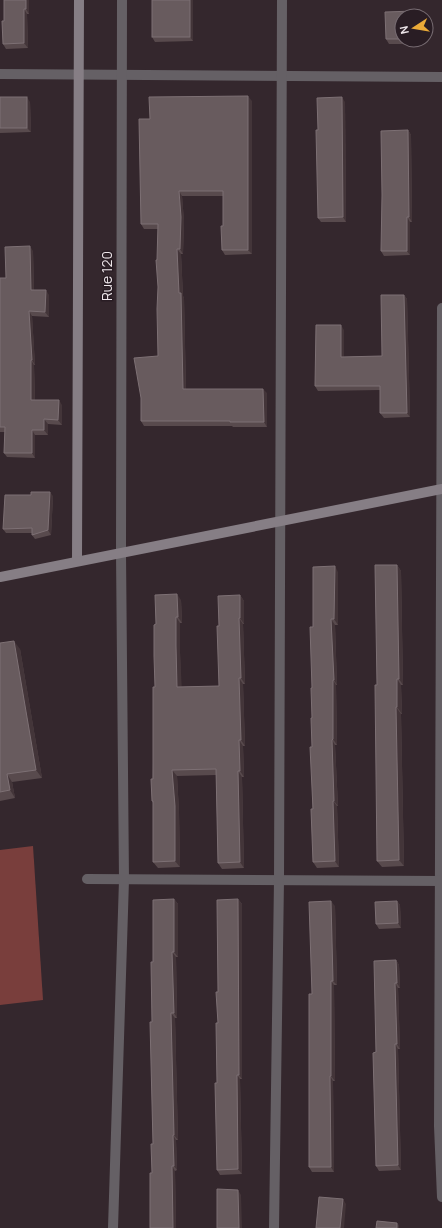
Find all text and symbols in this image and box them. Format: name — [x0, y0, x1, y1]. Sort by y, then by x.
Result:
north arrow — [394, 8, 434, 48]
text: N — [396, 25, 412, 36]
street label: Rue 120 — [97, 251, 116, 301]

